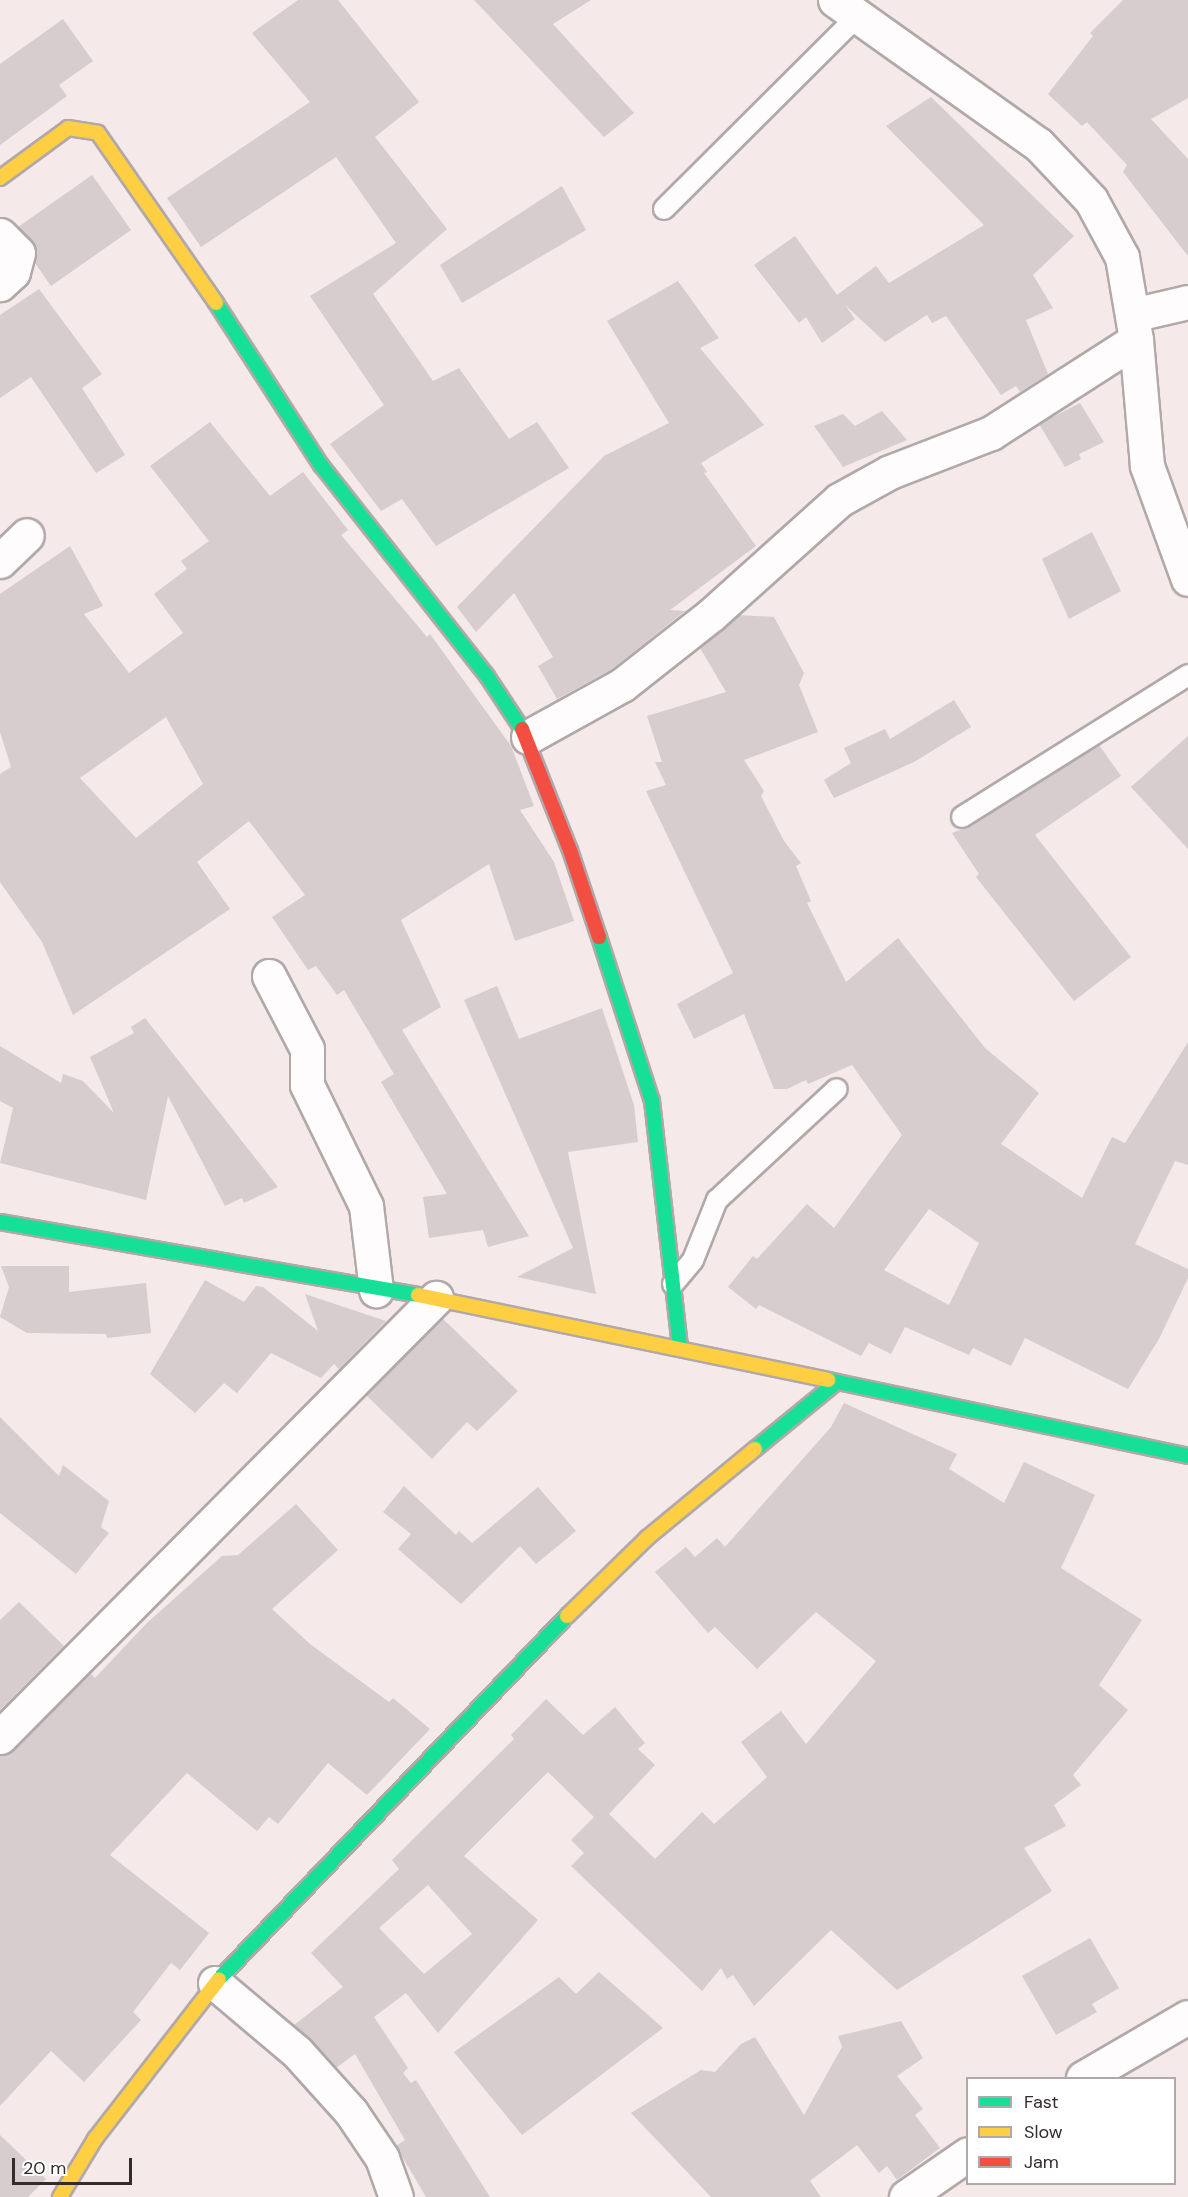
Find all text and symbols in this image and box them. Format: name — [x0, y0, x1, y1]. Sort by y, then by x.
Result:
legend — [966, 2077, 1176, 2185]
text: Fast — [1024, 2090, 1059, 2114]
text: Slow — [1024, 2120, 1063, 2144]
scale bar — [15, 2146, 135, 2184]
text: Jam — [1024, 2150, 1059, 2174]
text: 20 m — [23, 2156, 66, 2180]

